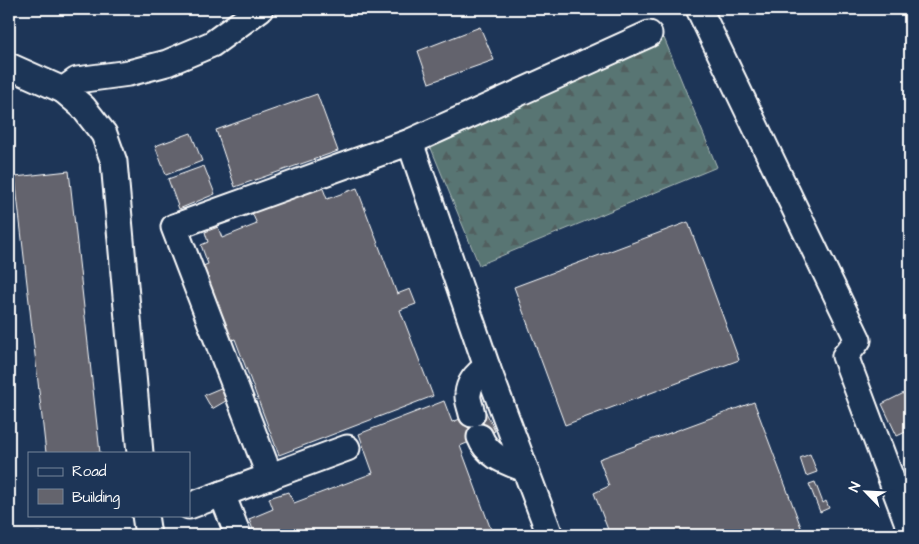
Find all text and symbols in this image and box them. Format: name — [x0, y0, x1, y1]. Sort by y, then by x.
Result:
legend — [28, 452, 190, 516]
text: Road — [72, 461, 107, 482]
north arrow — [842, 466, 892, 516]
text: N — [844, 479, 866, 495]
text: Building — [72, 487, 120, 509]

